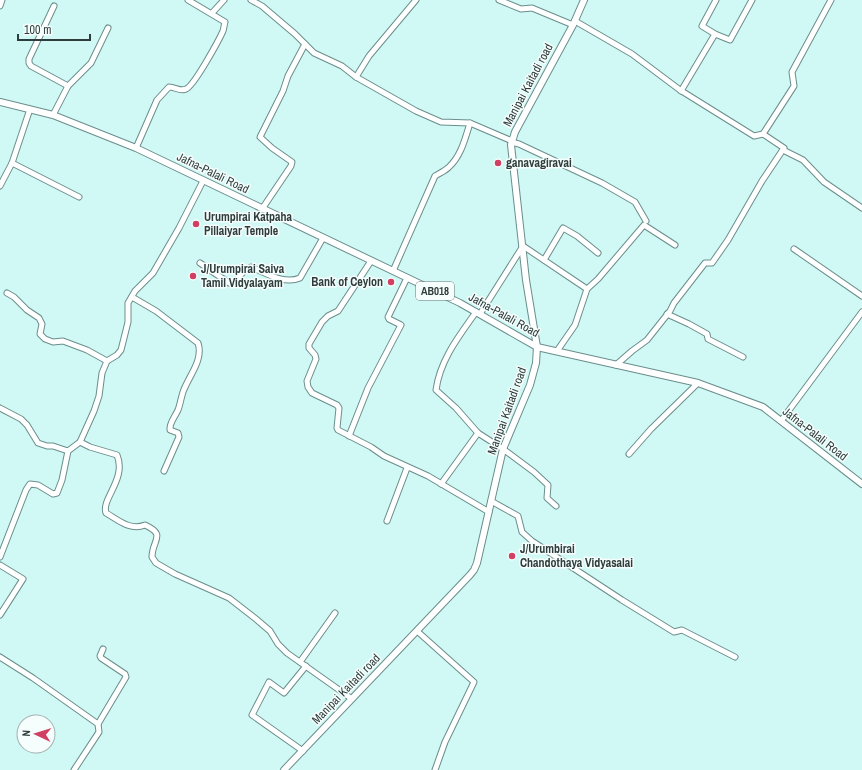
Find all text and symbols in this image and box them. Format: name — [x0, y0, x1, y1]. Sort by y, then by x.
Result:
scale bar — [18, 16, 90, 42]
text: 100 m — [24, 22, 51, 38]
street label: Manipai Kaitadi road — [499, 41, 557, 129]
street label: Jafna-Palali Road — [174, 149, 252, 197]
place label: ganavagiravai — [506, 155, 572, 171]
marker: ganavagiravai — [493, 158, 503, 168]
place label: Urumpirai Katpaha Pillaiyar Temple — [204, 209, 293, 239]
marker: Urumpirai Katpaha Pillaiyar Temple — [191, 219, 201, 229]
place label: J/Urumpirai Saiva Tamil Vidyalayam — [201, 261, 285, 291]
marker: J/Urumpirai Saiva Tamil Vidyalayam — [188, 271, 198, 281]
place label: Bank of Ceylon — [311, 274, 383, 290]
marker: Bank of Ceylon — [386, 277, 396, 287]
road number: AB018 — [416, 282, 454, 300]
street label: Jafna-Palali Road — [466, 289, 542, 341]
street label: Manipai Kaitadi road — [484, 365, 530, 457]
street label: Jafna-Palali Road — [779, 404, 851, 464]
place label: J/Urumbirai Chandothaya Vidyasalai — [520, 541, 633, 571]
marker: J/Urumbirai Chandothaya Vidyasalai — [507, 551, 517, 561]
street label: Manipai Kaitadi road — [308, 650, 384, 728]
north arrow — [16, 714, 56, 754]
text: N — [19, 730, 33, 737]

